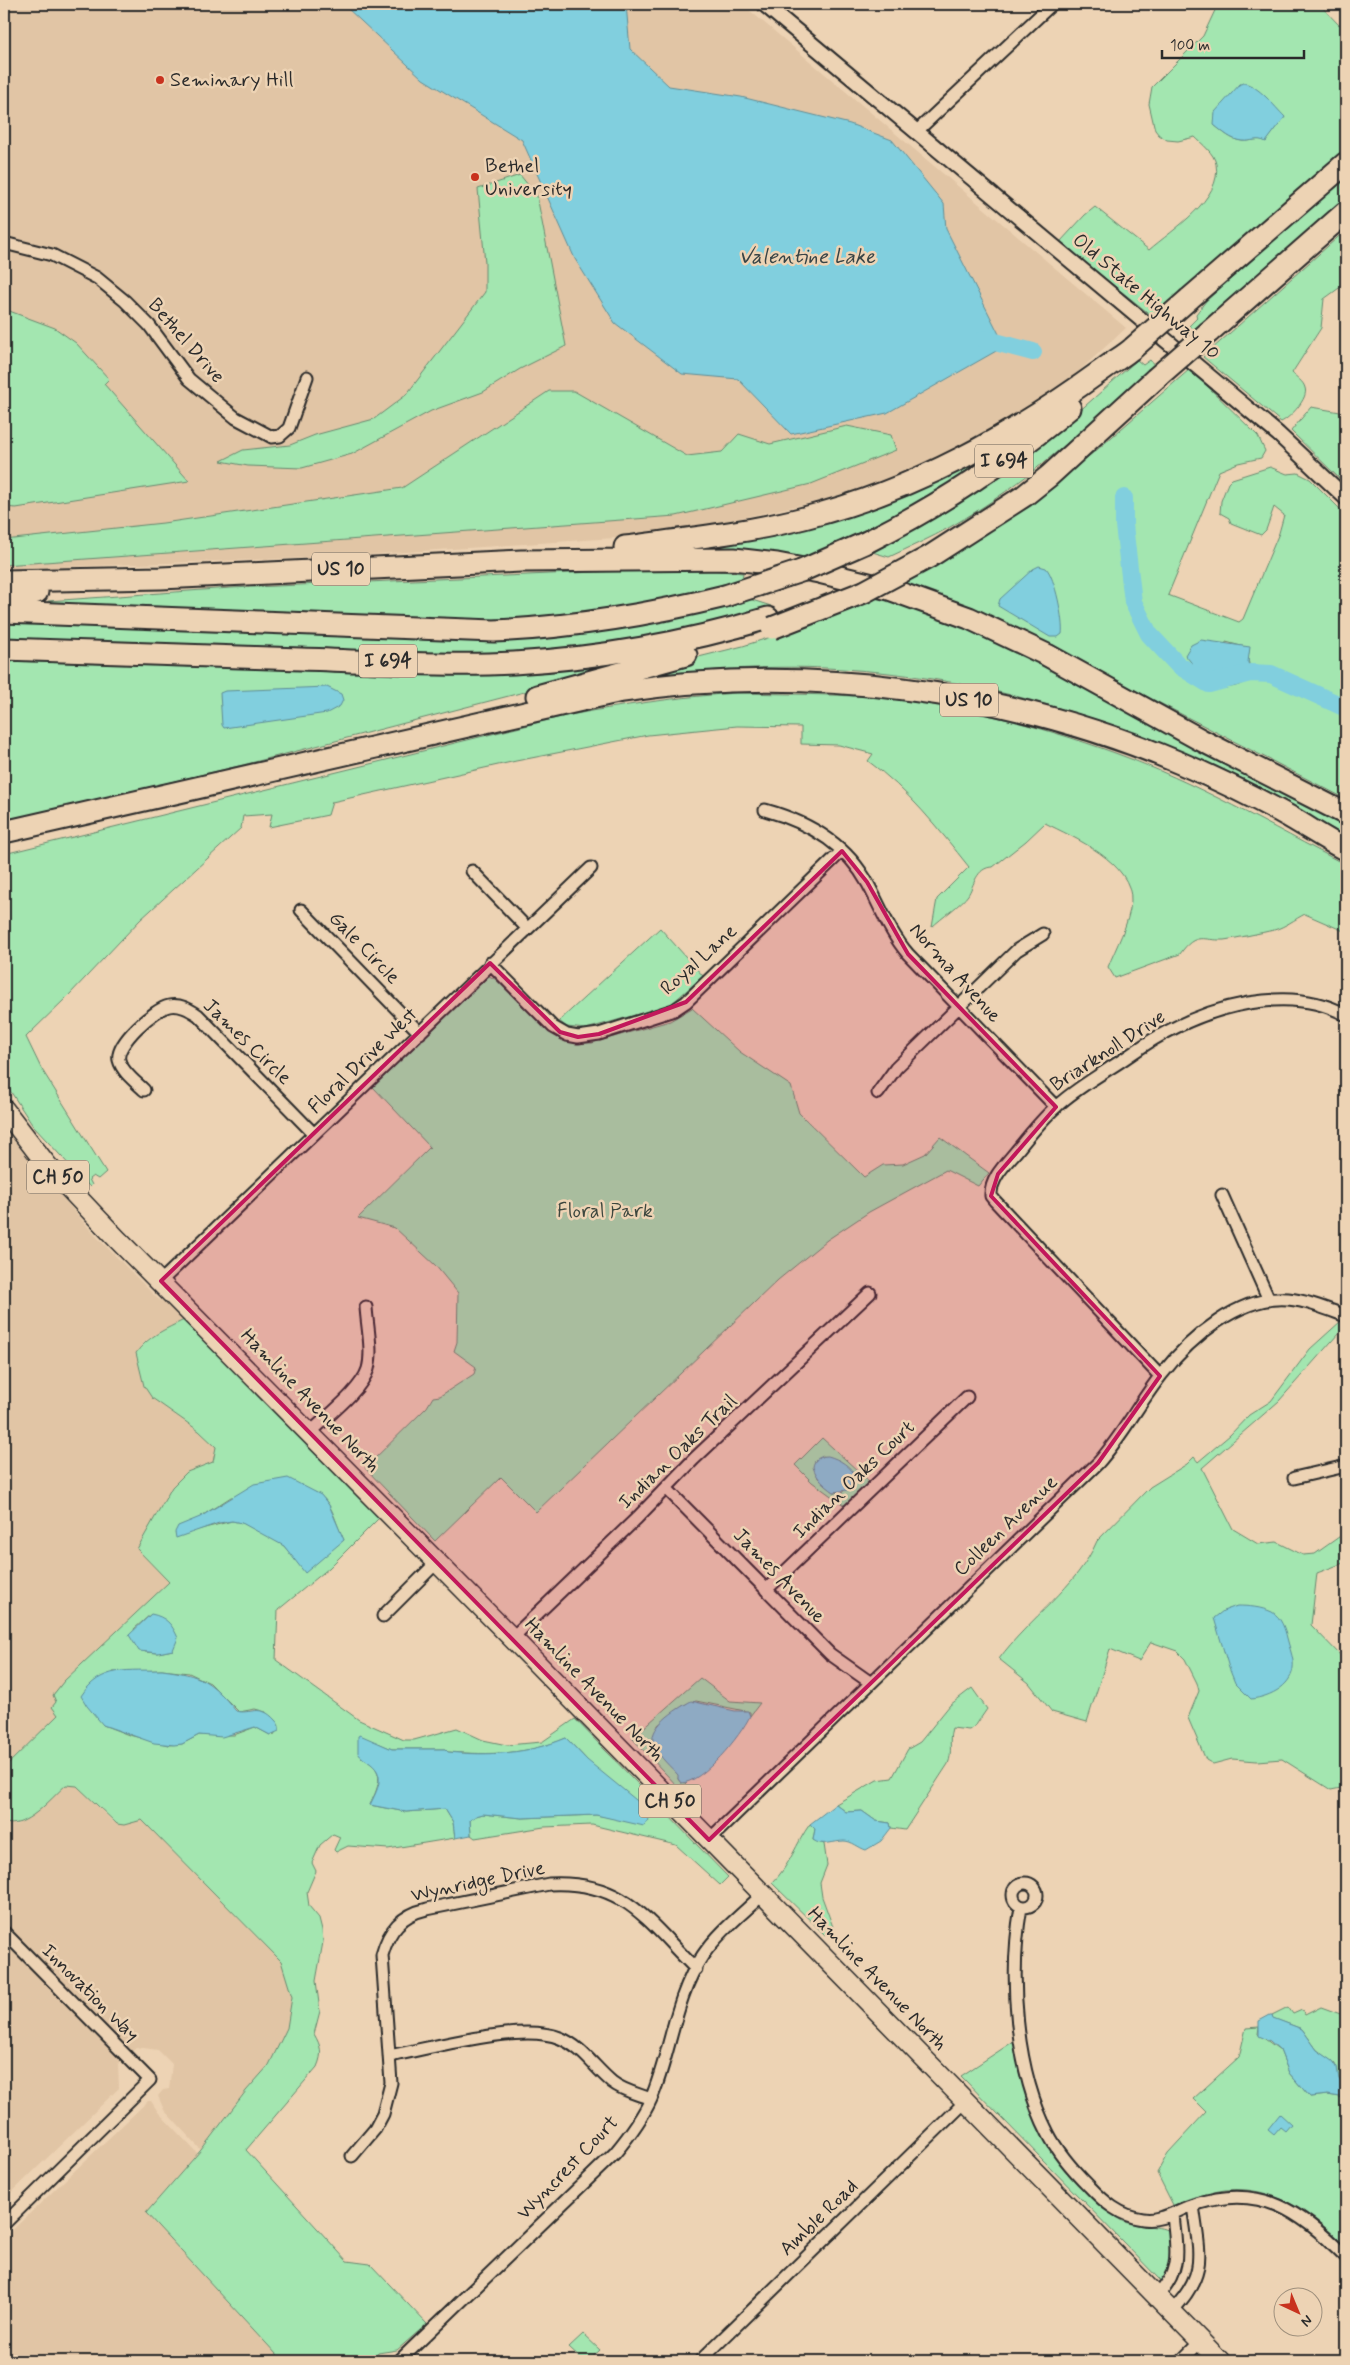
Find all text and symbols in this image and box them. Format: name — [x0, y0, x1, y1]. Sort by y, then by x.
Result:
scale bar — [1162, 28, 1305, 60]
text: 100 m — [1170, 36, 1210, 56]
place label: Seminary Hill — [170, 67, 294, 94]
marker: Seminary Hill — [154, 74, 166, 86]
place label: Bethel University — [485, 153, 572, 203]
marker: Bethel University — [469, 171, 481, 183]
street label: Old State Highway 10 — [1066, 227, 1226, 367]
water label: Valentine Lake — [739, 243, 876, 271]
street label: Bethel Drive — [141, 293, 231, 389]
road number: I 694 — [975, 444, 1033, 478]
road number: US 10 — [312, 552, 370, 586]
road number: I 694 — [359, 644, 417, 678]
road number: US 10 — [940, 684, 998, 716]
street label: Gale Circle — [322, 906, 406, 991]
street label: Norma Avenue — [903, 917, 1007, 1029]
street label: Royal Lane — [655, 918, 743, 1002]
street label: James Circle — [197, 993, 297, 1091]
street label: Floral Drive West — [302, 1002, 424, 1120]
street label: Briarknoll Drive — [1045, 1004, 1171, 1098]
road number: CH 50 — [27, 1160, 89, 1194]
park label: Floral Park — [557, 1198, 653, 1225]
street label: Hamline Avenue North — [234, 1323, 386, 1479]
street label: Indian Oaks Trail — [613, 1388, 743, 1516]
street label: Indian Oaks Court — [787, 1415, 921, 1545]
street label: Colleen Avenue — [948, 1469, 1064, 1583]
street label: James Avenue — [727, 1523, 831, 1629]
street label: Hamline Avenue North — [518, 1612, 670, 1768]
road number: CH 50 — [639, 1784, 701, 1818]
street label: Wynridge Drive — [409, 1855, 548, 1910]
street label: Hamline Avenue North — [801, 1901, 953, 2057]
street label: Innovation Way — [35, 1938, 145, 2048]
street label: Wyncrest Court — [511, 2110, 625, 2226]
street label: Amble Road — [774, 2174, 864, 2262]
north arrow — [1272, 2288, 1322, 2338]
text: N — [1297, 2311, 1316, 2330]

